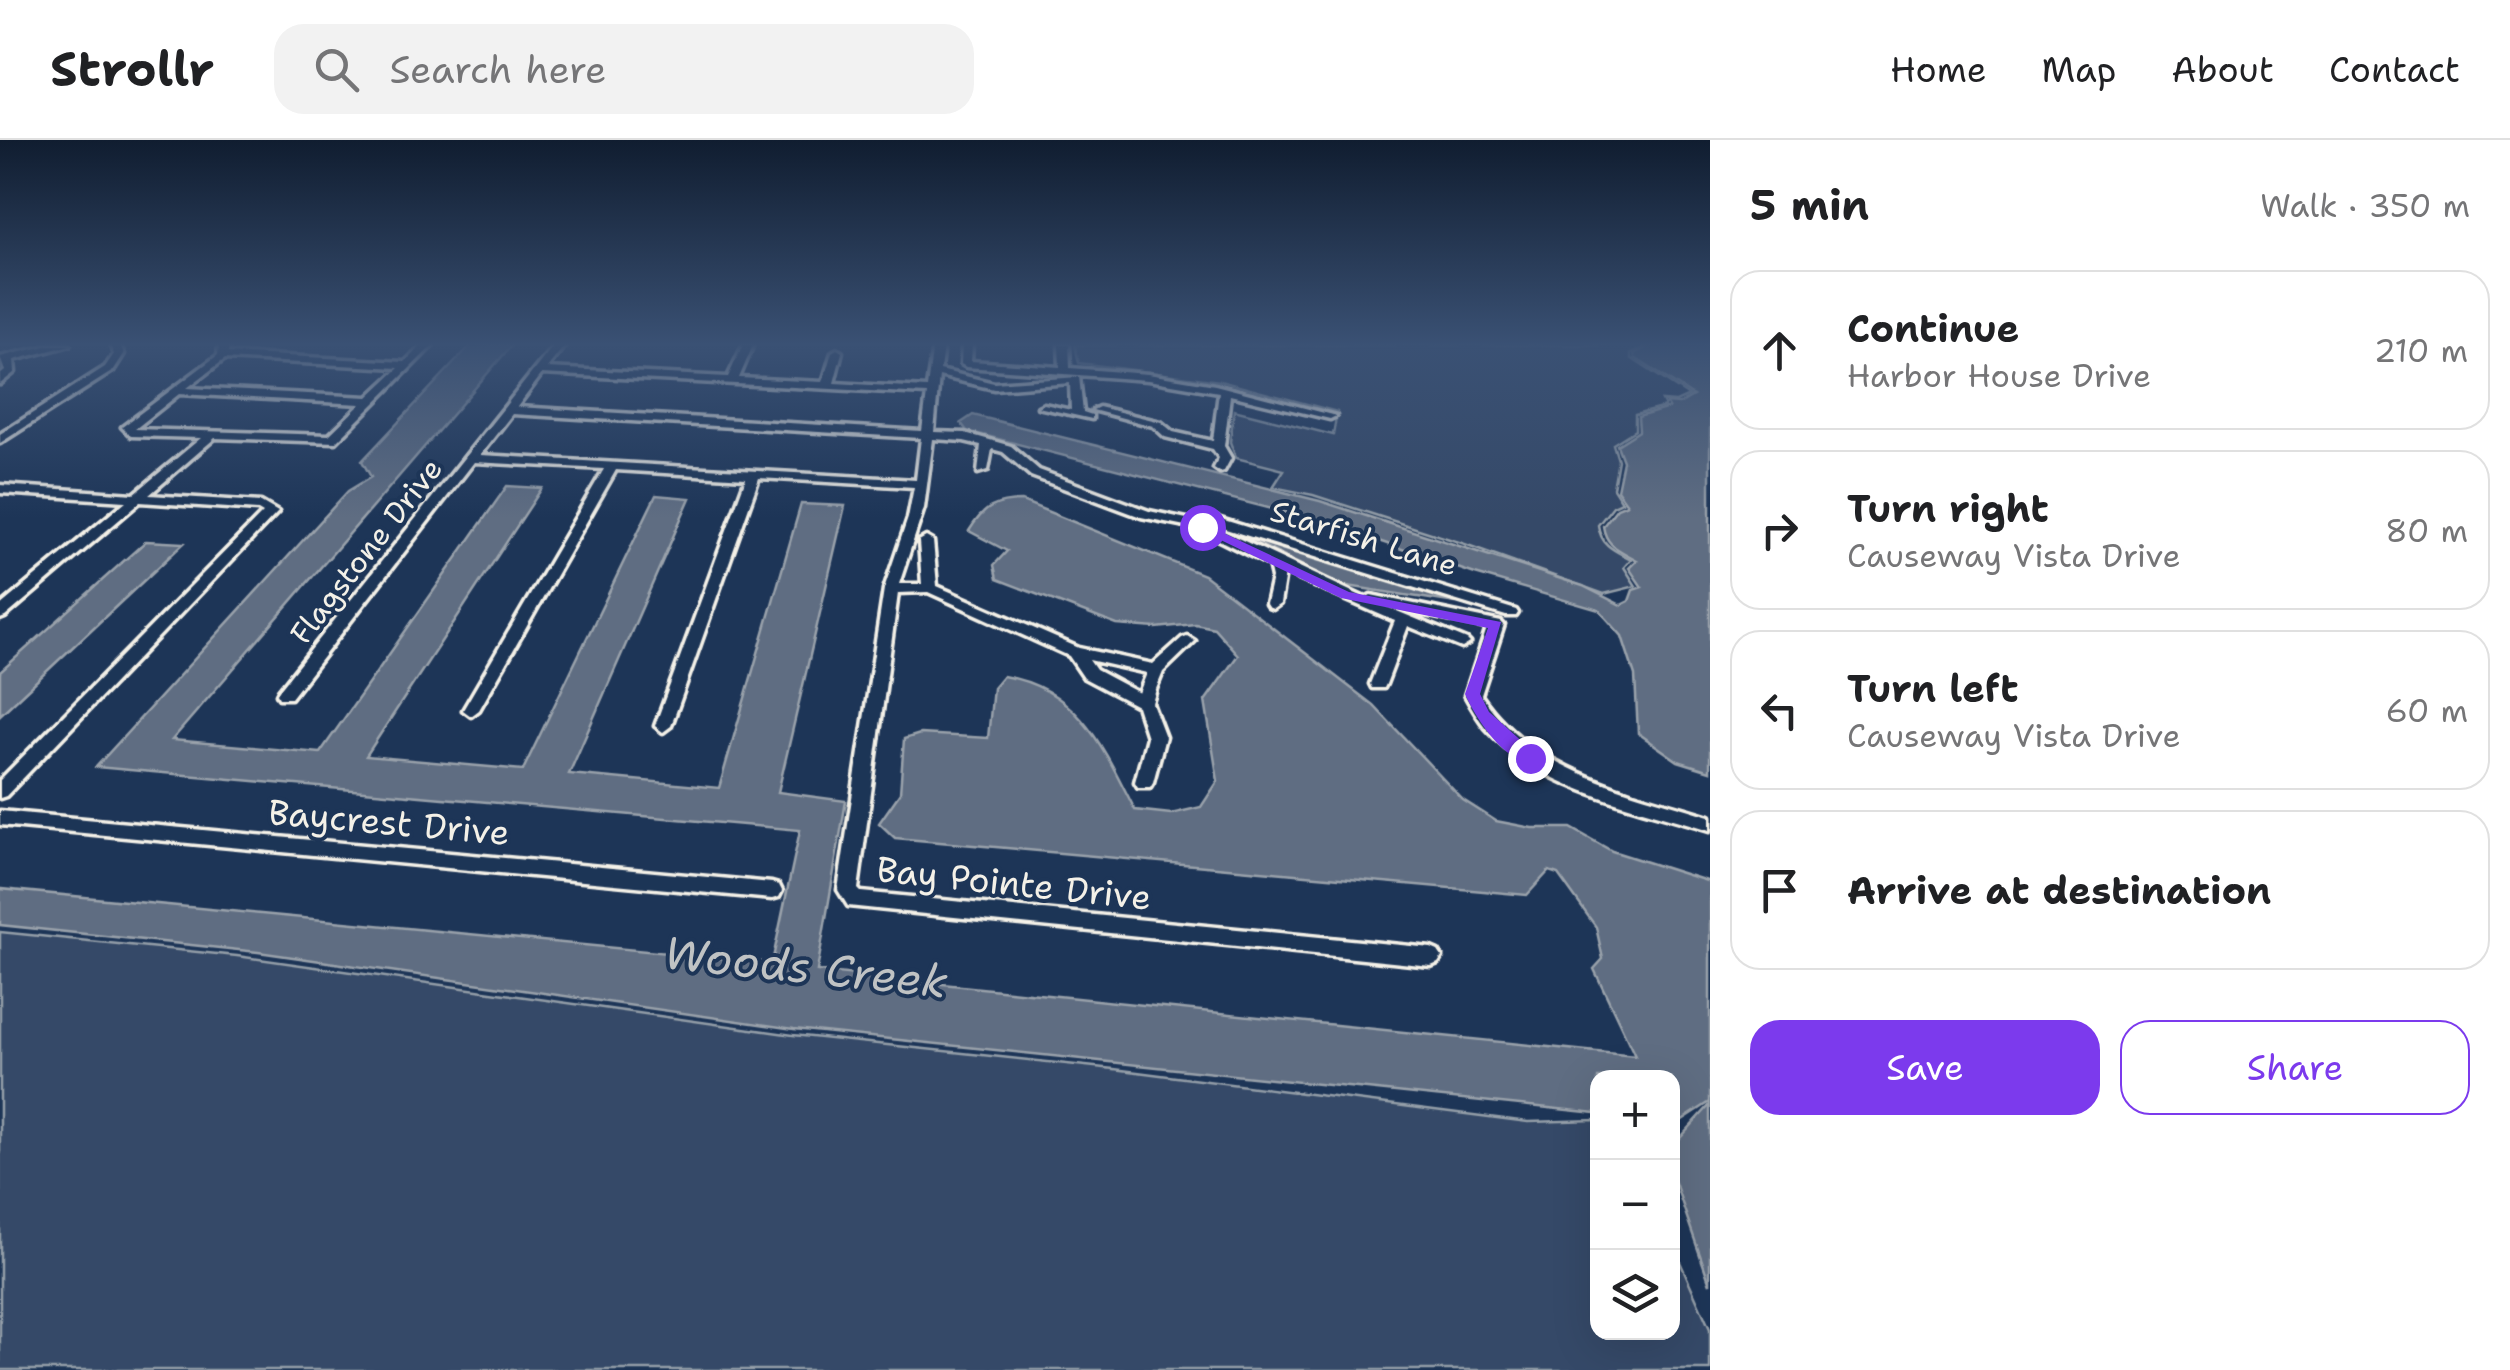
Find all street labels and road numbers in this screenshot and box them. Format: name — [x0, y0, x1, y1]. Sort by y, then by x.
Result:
street label: Flagstone Drive — [280, 450, 452, 652]
street label: Starfish Lane — [1266, 490, 1462, 586]
street label: Baycrest Drive — [266, 788, 512, 856]
street label: Bay Pointe Drive — [874, 845, 1154, 921]

